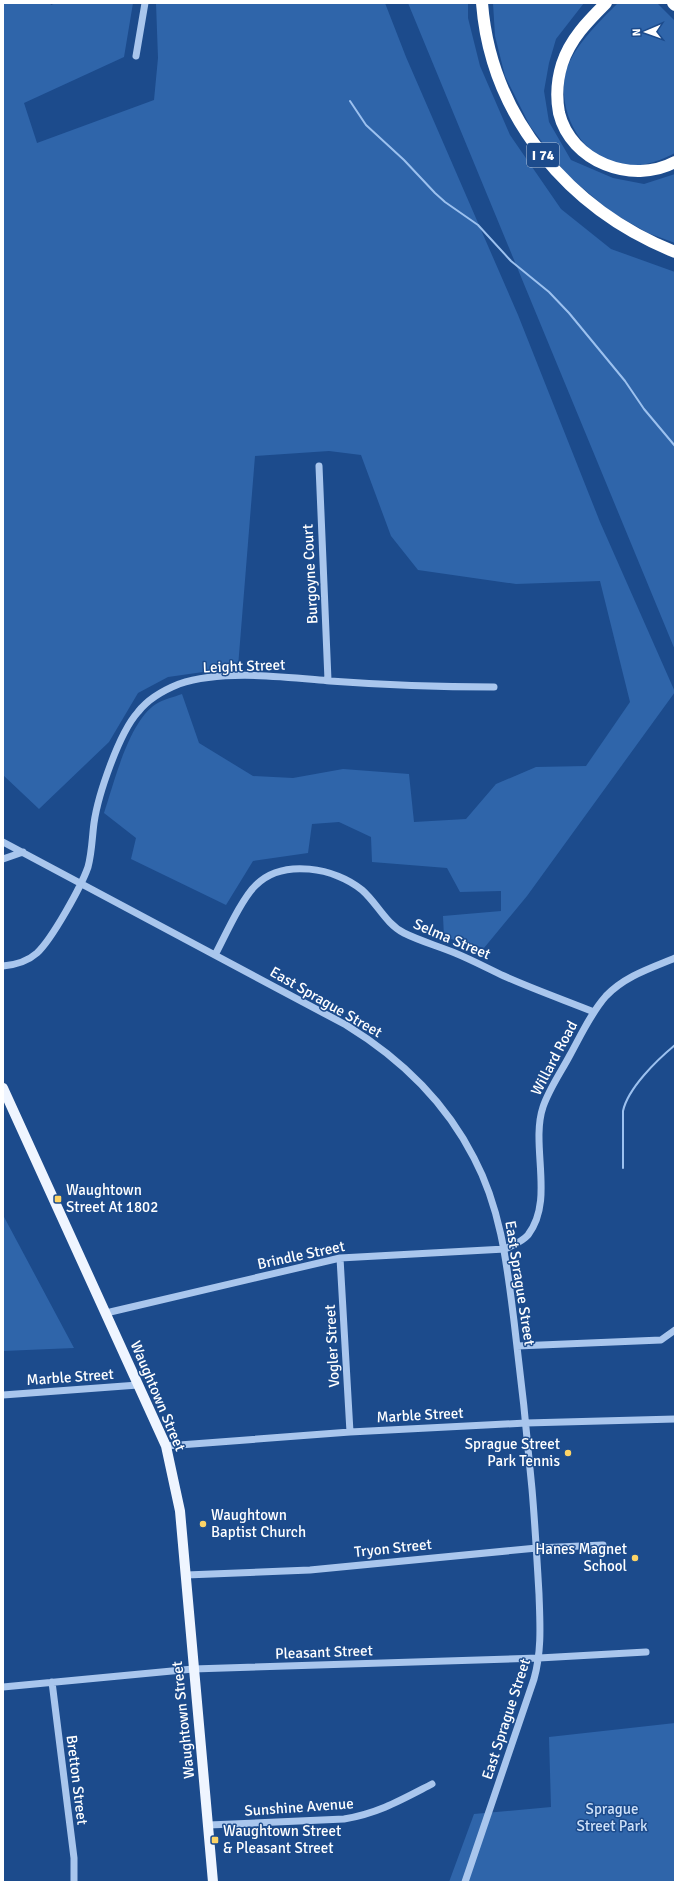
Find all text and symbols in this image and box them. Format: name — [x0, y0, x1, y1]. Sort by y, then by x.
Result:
north arrow — [626, 12, 666, 52]
text: N — [630, 28, 643, 36]
road number: I 74 — [527, 143, 559, 167]
street label: Burgoyne Court — [298, 524, 322, 624]
street label: Leight Street — [202, 656, 286, 676]
street label: Selma Street — [411, 915, 493, 963]
street label: East Sprague Street — [267, 963, 385, 1041]
street label: Willard Road — [527, 1018, 581, 1098]
place label: Waughtown Street At 1802 — [66, 1181, 158, 1216]
marker: Waughtown Street At 1802 — [53, 1194, 63, 1204]
street label: East Sprague Street — [501, 1219, 539, 1347]
street label: Brindle Street — [256, 1237, 346, 1273]
street label: Vogler Street — [321, 1304, 343, 1388]
street label: Waughtown Street — [127, 1338, 189, 1454]
street label: Marble Street — [26, 1365, 114, 1389]
street label: Marble Street — [376, 1404, 464, 1426]
place label: Sprague Street Park Tennis — [465, 1435, 560, 1470]
marker: Sprague Street Park Tennis — [563, 1448, 573, 1458]
place label: Waughtown Baptist Church — [211, 1506, 306, 1541]
marker: Waughtown Baptist Church — [198, 1519, 208, 1529]
street label: Tryon Street — [353, 1535, 433, 1561]
place label: Hanes Magnet School — [535, 1540, 627, 1575]
marker: Hanes Magnet School — [630, 1553, 640, 1563]
street label: Pleasant Street — [275, 1641, 373, 1663]
street label: East Sprague Street — [478, 1656, 534, 1782]
street label: Waughtown Street — [168, 1660, 198, 1780]
street label: Bretton Street — [63, 1734, 91, 1826]
street label: Sunshine Avenue — [244, 1794, 354, 1820]
park label: Sprague Street Park — [576, 1800, 648, 1835]
place label: Waughtown Street & Pleasant Street — [223, 1822, 341, 1857]
marker: Waughtown Street & Pleasant Street — [210, 1835, 220, 1845]

